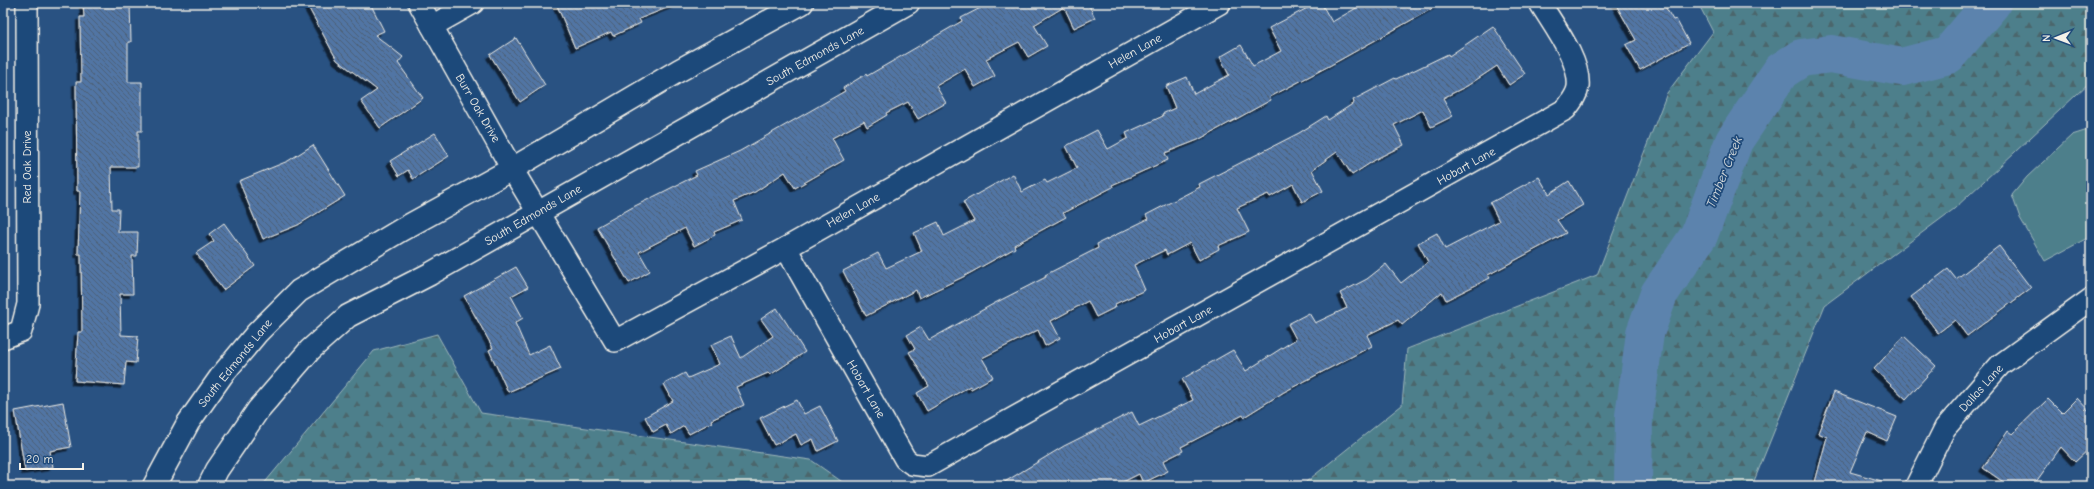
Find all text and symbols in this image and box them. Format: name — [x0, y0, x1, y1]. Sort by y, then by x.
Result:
north arrow — [2036, 18, 2076, 58]
street label: South Edmonds Lane — [764, 23, 866, 89]
street label: Helen Lane — [1106, 31, 1164, 71]
text: N — [2040, 34, 2053, 42]
street label: Burr Oak Drive — [453, 71, 503, 145]
street label: Red Oak Drive — [20, 131, 34, 203]
water label: Timber Creek — [1703, 134, 1745, 210]
street label: Hobart Lane — [1434, 144, 1498, 188]
street label: South Edmonds Lane — [482, 182, 584, 248]
street label: Helen Lane — [824, 190, 882, 230]
street label: Hobart Lane — [1151, 302, 1215, 346]
street label: South Edmonds Lane — [195, 316, 275, 410]
street label: Hobart Lane — [844, 358, 888, 420]
street label: Dallas Lane — [1956, 361, 2006, 415]
scale bar — [20, 445, 83, 471]
text: 20 m — [26, 452, 54, 466]

